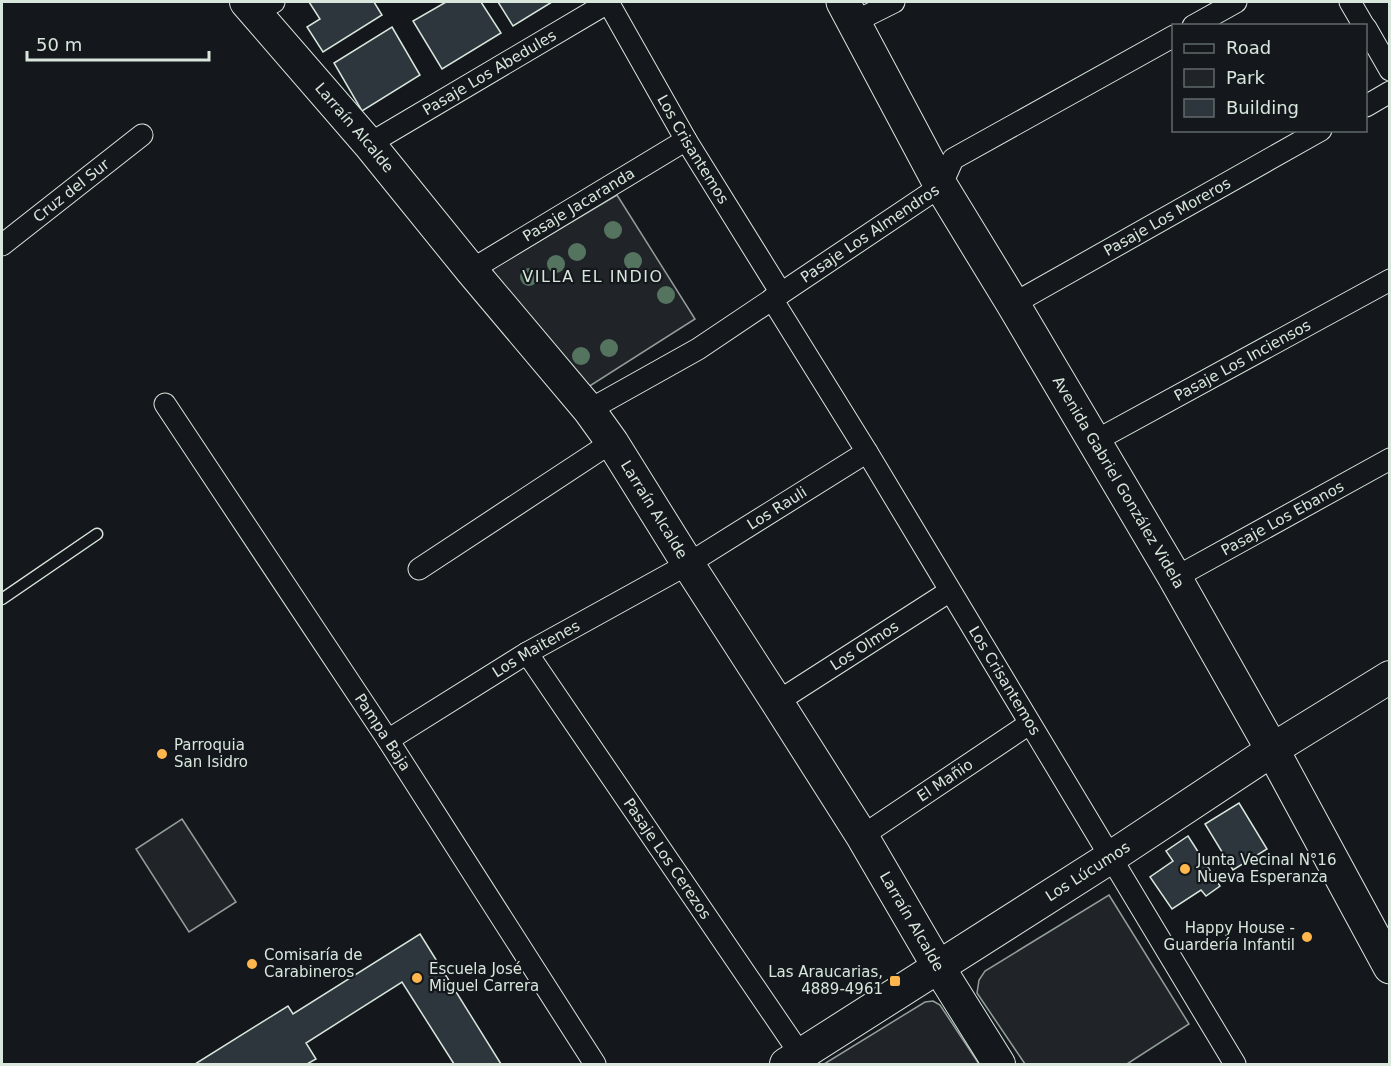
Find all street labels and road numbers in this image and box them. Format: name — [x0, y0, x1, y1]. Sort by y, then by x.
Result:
street label: Pasaje Los Abedules — [419, 26, 560, 119]
street label: Larraín Alcalde — [311, 79, 398, 176]
street label: Los Crisantemos — [653, 92, 733, 207]
street label: Cruz del Sur — [30, 155, 113, 226]
street label: Pasaje Jacaranda — [520, 164, 638, 245]
street label: Pasaje Los Moreros — [1101, 174, 1234, 260]
street label: Pasaje Los Almendros — [797, 181, 943, 286]
street label: Pasaje Los Inciensos — [1171, 316, 1314, 405]
street label: Avenida Gabriel González Videla — [1049, 373, 1188, 592]
street label: Larraín Alcalde — [617, 457, 691, 562]
street label: Pasaje Los Ebanos — [1218, 477, 1347, 559]
street label: Los Rauli — [744, 483, 810, 534]
street label: Los Maitenes — [489, 617, 583, 681]
street label: Los Olmos — [827, 617, 902, 674]
street label: Los Crisantemos — [965, 623, 1044, 739]
street label: Pampa Baja — [351, 690, 414, 774]
street label: El Mañio — [914, 755, 976, 805]
street label: Pasaje Los Cerezos — [620, 795, 715, 923]
street label: Los Lúcumos — [1042, 838, 1134, 905]
street label: Larraín Alcalde — [876, 868, 948, 974]

